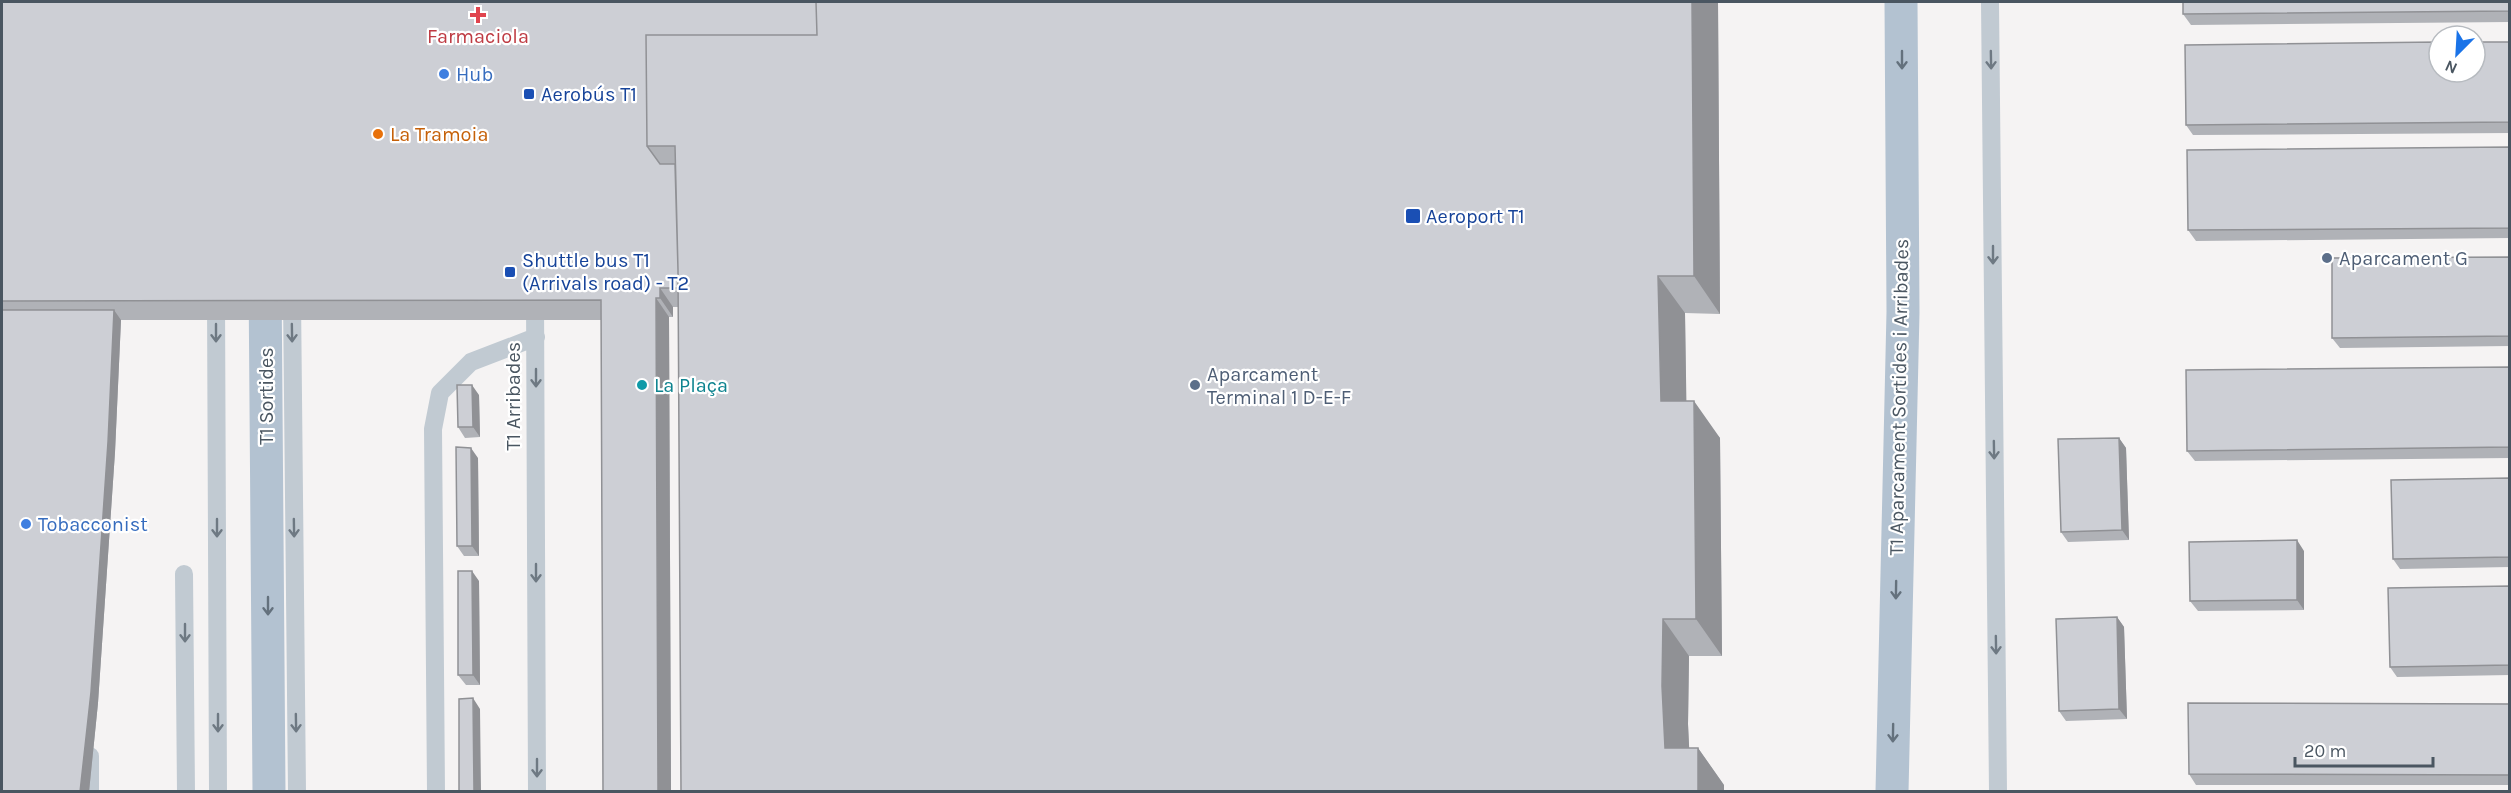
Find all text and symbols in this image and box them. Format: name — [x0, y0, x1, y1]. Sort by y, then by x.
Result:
marker: Farmaciola — [471, 8, 485, 22]
north arrow — [2427, 24, 2487, 84]
place label: Farmaciola — [427, 25, 529, 48]
one-way arrow — [1896, 49, 1908, 69]
one-way arrow — [1985, 49, 1997, 69]
text: N — [2442, 56, 2460, 78]
place label: Hub — [456, 63, 493, 86]
marker: Hub — [437, 67, 451, 81]
place label: Aerobús T1 — [541, 83, 637, 106]
marker: Aerobús T1 — [522, 87, 536, 101]
place label: La Tramoia — [390, 123, 489, 146]
marker: La Tramoia — [371, 127, 385, 141]
place label: Aeroport T1 — [1426, 205, 1525, 228]
marker: Aeroport T1 — [1404, 207, 1422, 225]
street label: T1 Aparcament Sortides i Arribades — [1885, 238, 1913, 556]
one-way arrow — [1987, 244, 1999, 264]
place label: Aparcament G — [2339, 247, 2468, 270]
place label: Shuttle bus T1 (Arrivals road) - T2 — [522, 249, 689, 295]
marker: Aparcament G — [2320, 251, 2334, 265]
marker: Shuttle bus T1 (Arrivals road) - T2 — [503, 265, 517, 279]
one-way arrow — [210, 322, 222, 342]
one-way arrow — [286, 322, 298, 342]
street label: T1 Arribades — [502, 342, 525, 450]
street label: T1 Sortides — [255, 347, 278, 445]
place label: Aparcament Terminal 1 D-E-F — [1207, 363, 1351, 409]
one-way arrow — [530, 367, 542, 387]
place label: La Plaça — [654, 374, 728, 397]
marker: La Plaça — [635, 378, 649, 392]
marker: Aparcament Terminal 1 D-E-F — [1188, 378, 1202, 392]
one-way arrow — [1988, 439, 2000, 459]
place label: Tobacconist — [38, 513, 148, 536]
marker: Tobacconist — [19, 517, 33, 531]
one-way arrow — [211, 517, 223, 537]
one-way arrow — [288, 517, 300, 537]
one-way arrow — [530, 562, 542, 582]
one-way arrow — [1890, 579, 1901, 599]
one-way arrow — [262, 595, 274, 615]
one-way arrow — [179, 622, 190, 642]
one-way arrow — [1990, 634, 2002, 654]
one-way arrow — [212, 712, 223, 732]
one-way arrow — [290, 712, 302, 732]
one-way arrow — [1887, 723, 1899, 743]
scale bar — [2295, 730, 2433, 768]
text: 20 m — [2304, 740, 2346, 762]
one-way arrow — [531, 757, 543, 777]

